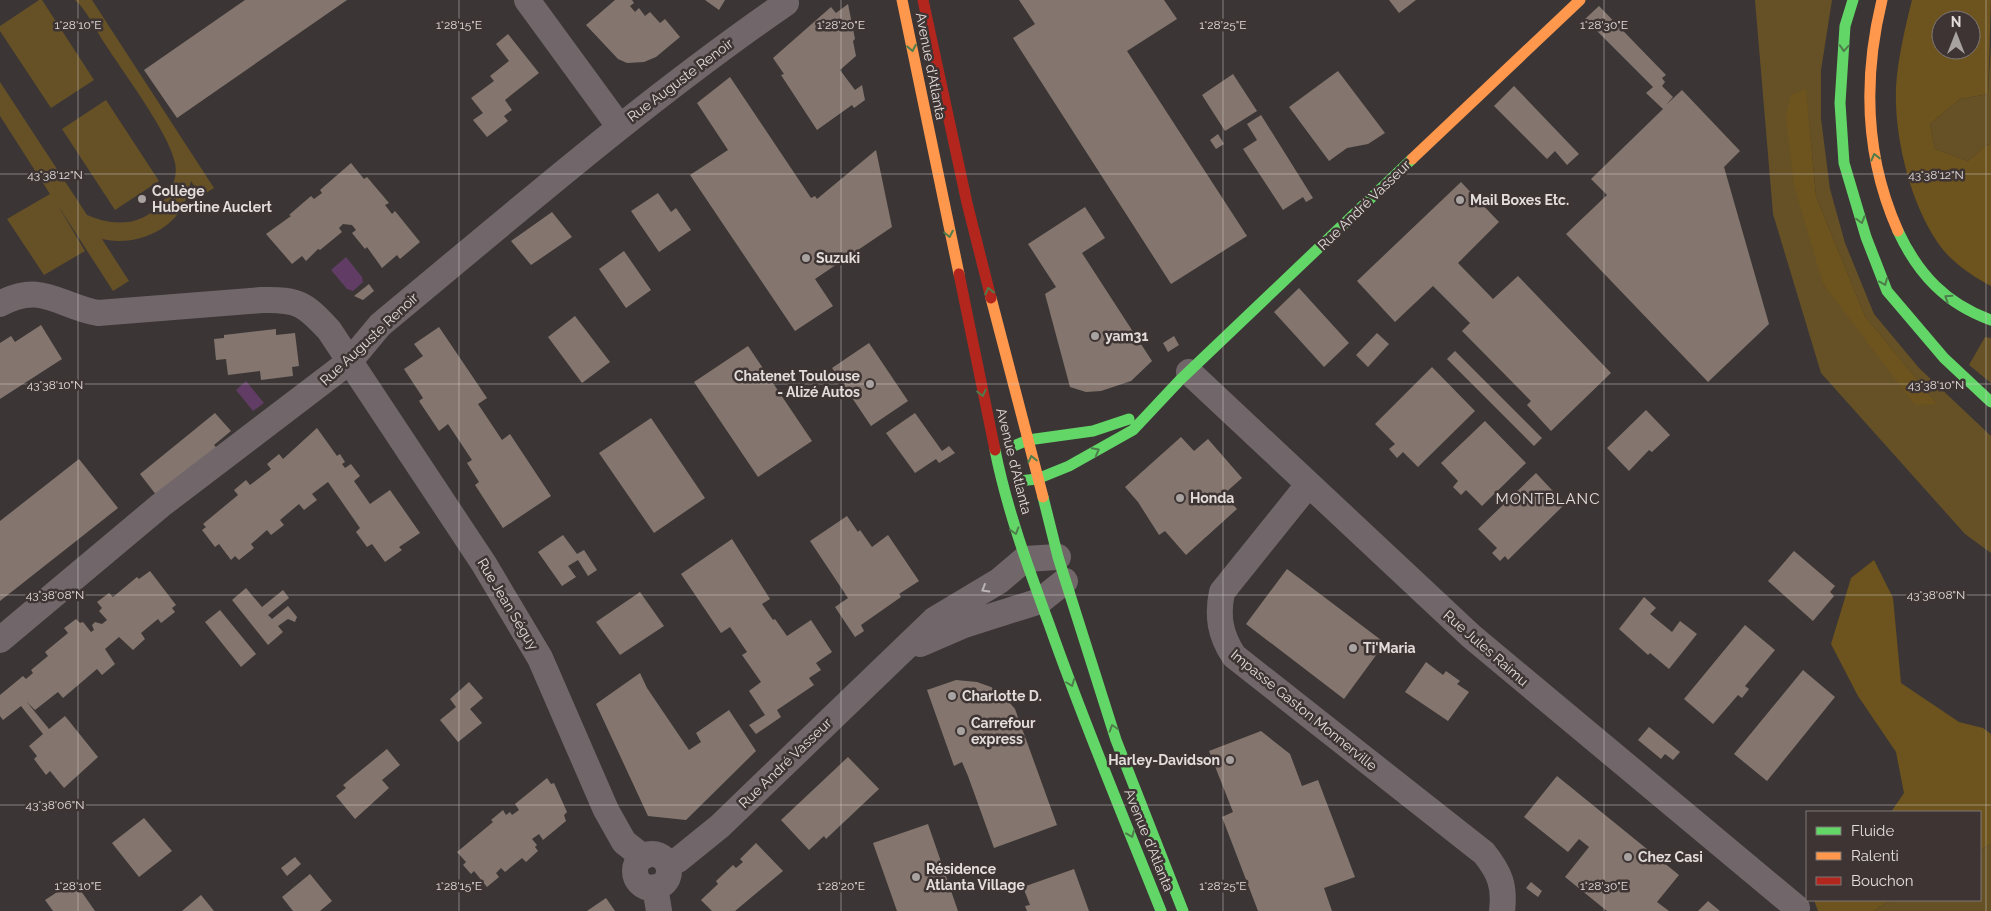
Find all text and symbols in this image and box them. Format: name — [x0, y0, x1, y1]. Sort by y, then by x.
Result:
north arrow — [1931, 10, 1981, 60]
street label: Avenue d'Atlanta — [913, 11, 949, 121]
text: N — [1951, 14, 1961, 30]
text: 1°28'10"E — [55, 18, 102, 32]
text: 1°28'15"E — [436, 18, 482, 32]
text: 1°28'20"E — [817, 18, 865, 32]
text: 1°28'25"E — [1199, 18, 1247, 32]
text: 1°28'30"E — [1580, 18, 1628, 32]
street label: Rue Auguste Renoir — [624, 35, 736, 125]
one-way arrow — [906, 43, 917, 52]
one-way arrow — [1838, 44, 1849, 52]
one-way arrow — [1870, 152, 1881, 161]
street label: Rue André Vasseur — [1314, 157, 1414, 253]
text: 43°38'12"N — [27, 168, 83, 182]
text: 43°38'12"N — [1908, 168, 1964, 182]
place label: Collège Hubertine Auclert — [152, 183, 273, 215]
place label: Mail Boxes Etc. — [1470, 192, 1569, 208]
marker: Collège Hubertine Auclert — [136, 193, 148, 205]
marker: Mail Boxes Etc. — [1454, 194, 1466, 206]
one-way arrow — [1855, 215, 1865, 223]
one-way arrow — [943, 230, 954, 238]
place label: Suzuki — [816, 250, 860, 266]
marker: Suzuki — [800, 252, 812, 264]
one-way arrow — [1878, 278, 1888, 286]
one-way arrow — [985, 287, 995, 295]
street label: Rue Auguste Renoir — [317, 289, 421, 388]
one-way arrow — [1944, 295, 1954, 304]
place label: yam31 — [1105, 328, 1148, 344]
marker: yam31 — [1089, 330, 1101, 342]
place label: Chatenet Toulouse - Alizé Autos — [734, 368, 861, 400]
text: 43°38'10"N — [27, 378, 83, 392]
marker: Chatenet Toulouse - Alizé Autos — [864, 378, 876, 390]
text: 43°38'10"N — [1908, 378, 1964, 392]
one-way arrow — [976, 389, 987, 397]
street label: Avenue d'Atlanta — [993, 406, 1035, 516]
one-way arrow — [1091, 447, 1100, 457]
one-way arrow — [1027, 454, 1038, 463]
place label: Honda — [1190, 490, 1234, 506]
district label: MONTBLANC — [1496, 490, 1600, 508]
marker: Honda — [1174, 492, 1186, 504]
one-way arrow — [1010, 526, 1020, 534]
street label: Rue Jean Séguy — [474, 555, 542, 653]
one-way arrow — [981, 583, 990, 593]
text: 43°38'08"N — [26, 588, 84, 602]
text: 43°38'08"N — [1907, 588, 1965, 602]
street label: Rue Jules Raimu — [1440, 607, 1532, 689]
place label: Ti'Maria — [1363, 640, 1416, 656]
marker: Ti'Maria — [1347, 642, 1359, 654]
street label: Impasse Gaston Monnerville — [1228, 646, 1380, 774]
one-way arrow — [1065, 678, 1075, 687]
place label: Charlotte D. — [962, 688, 1042, 704]
marker: Charlotte D. — [946, 690, 958, 702]
street label: Rue André Vasseur — [735, 715, 835, 811]
place label: Carrefour express — [971, 715, 1036, 747]
marker: Carrefour express — [955, 725, 967, 737]
one-way arrow — [1108, 725, 1118, 733]
place label: Harley-Davidson — [1108, 752, 1220, 768]
marker: Harley-Davidson — [1224, 754, 1236, 766]
street label: Avenue d'Atlanta — [1121, 786, 1177, 894]
text: 43°38'06"N — [26, 798, 84, 812]
legend — [1806, 811, 1981, 901]
text: Fluide — [1851, 822, 1894, 840]
one-way arrow — [1125, 830, 1135, 838]
text: Ralenti — [1851, 847, 1899, 865]
place label: Chez Casi — [1638, 849, 1703, 865]
marker: Chez Casi — [1622, 851, 1634, 863]
place label: Résidence Atlanta Village — [926, 861, 1025, 893]
marker: Résidence Atlanta Village — [910, 871, 922, 883]
text: Bouchon — [1851, 872, 1913, 890]
text: 1°28'10"E — [55, 879, 102, 893]
text: 1°28'15"E — [436, 879, 482, 893]
text: 1°28'20"E — [817, 879, 865, 893]
text: 1°28'25"E — [1199, 879, 1247, 893]
text: 1°28'30"E — [1580, 879, 1628, 893]

